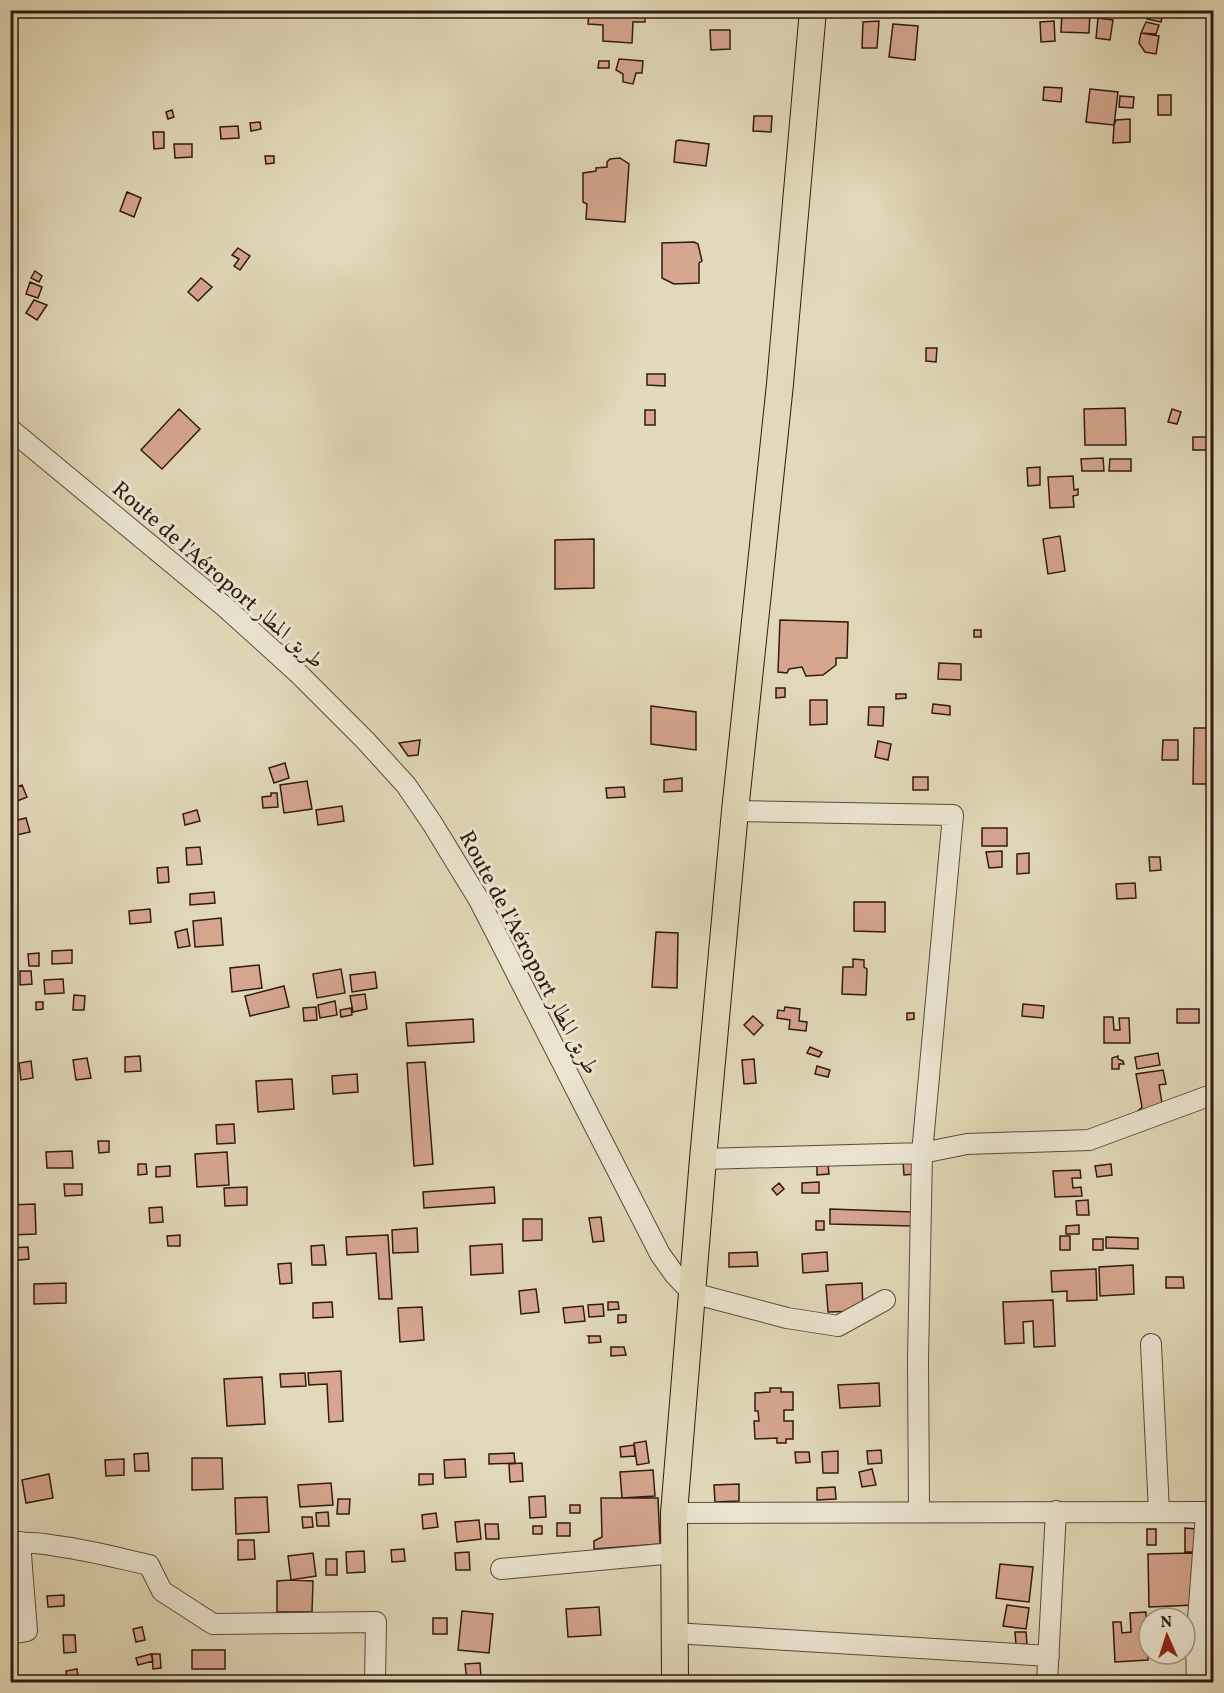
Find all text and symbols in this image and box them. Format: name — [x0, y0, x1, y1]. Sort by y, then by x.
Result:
street label: Route de l'Aéroport طريق المطار — [104, 475, 330, 677]
street label: Route de l'Aéroport طريق المطار — [450, 826, 605, 1081]
north arrow — [1137, 1606, 1197, 1666]
text: N — [1160, 1612, 1173, 1634]

